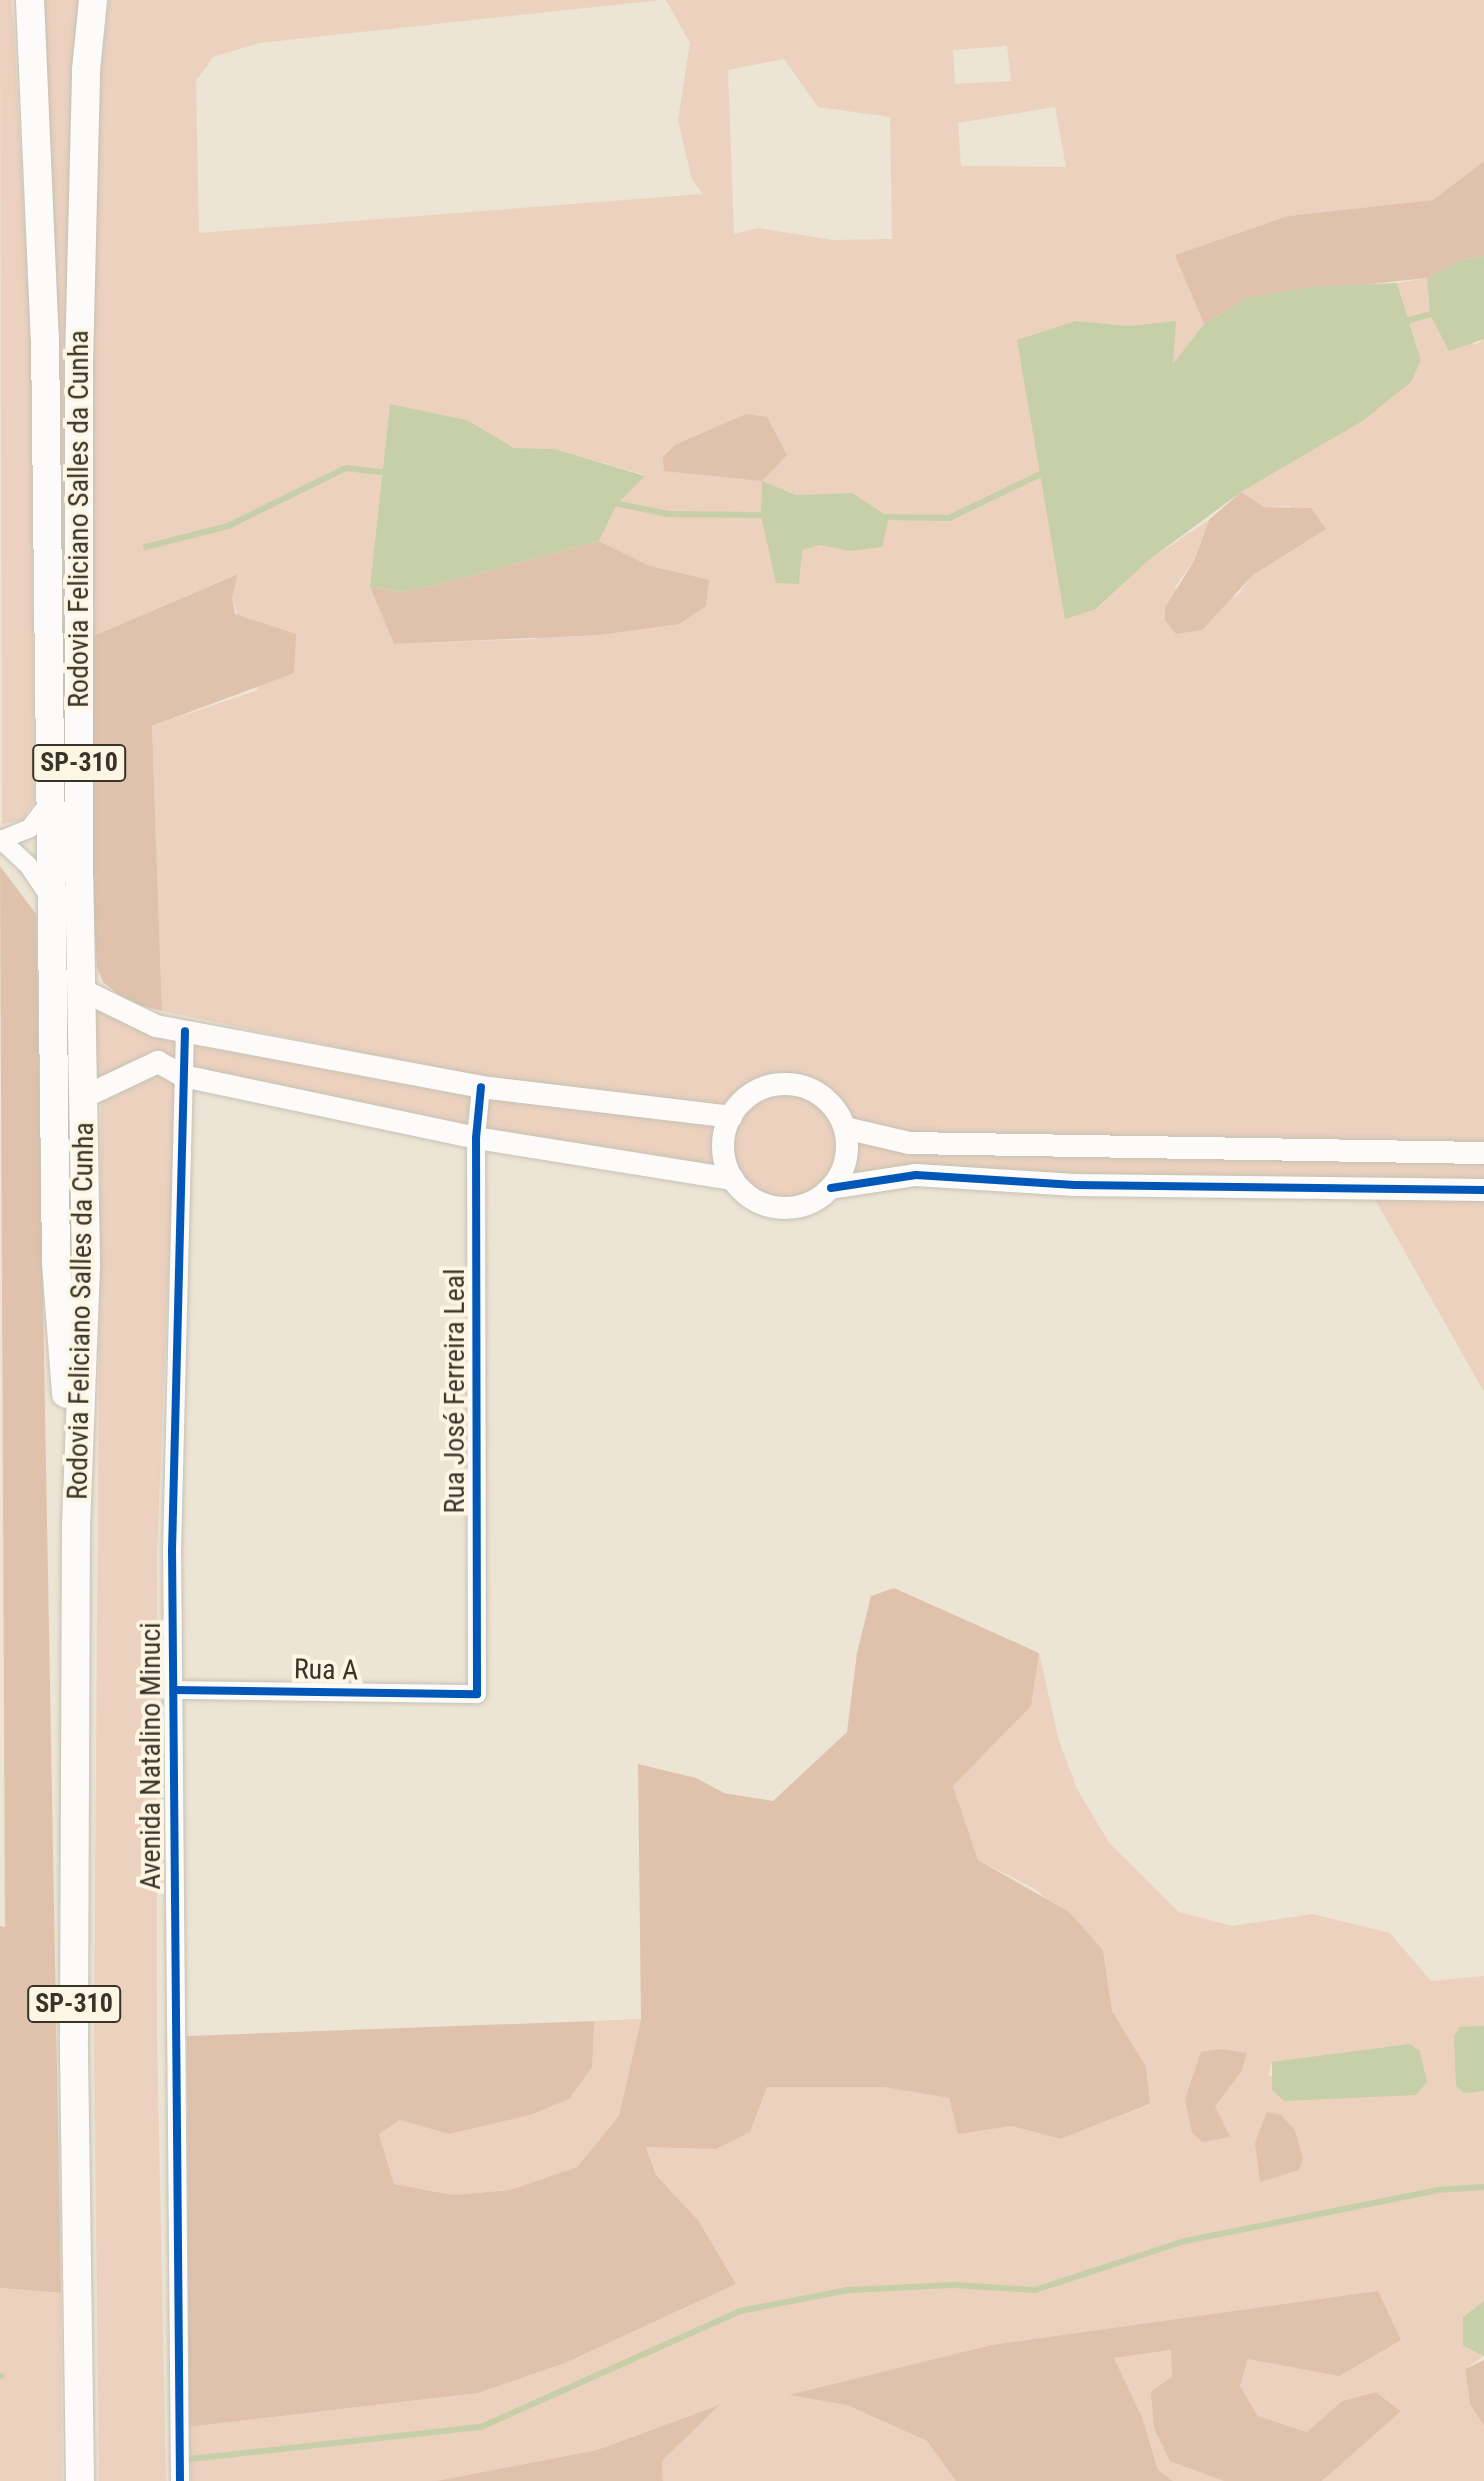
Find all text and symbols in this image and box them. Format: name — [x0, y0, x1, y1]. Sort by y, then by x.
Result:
street label: Rodovia Feliciano Salles da Cunha — [62, 330, 96, 708]
road number: SP-310 — [31, 741, 127, 785]
street label: Rodovia Feliciano Salles da Cunha — [61, 1122, 101, 1500]
street label: Rua José Ferreira Leal — [438, 1269, 472, 1513]
street label: Avenida Natalino Minuci — [134, 1622, 168, 1890]
street label: Rua A — [294, 1653, 358, 1687]
road number: SP-310 — [26, 1982, 122, 2026]

